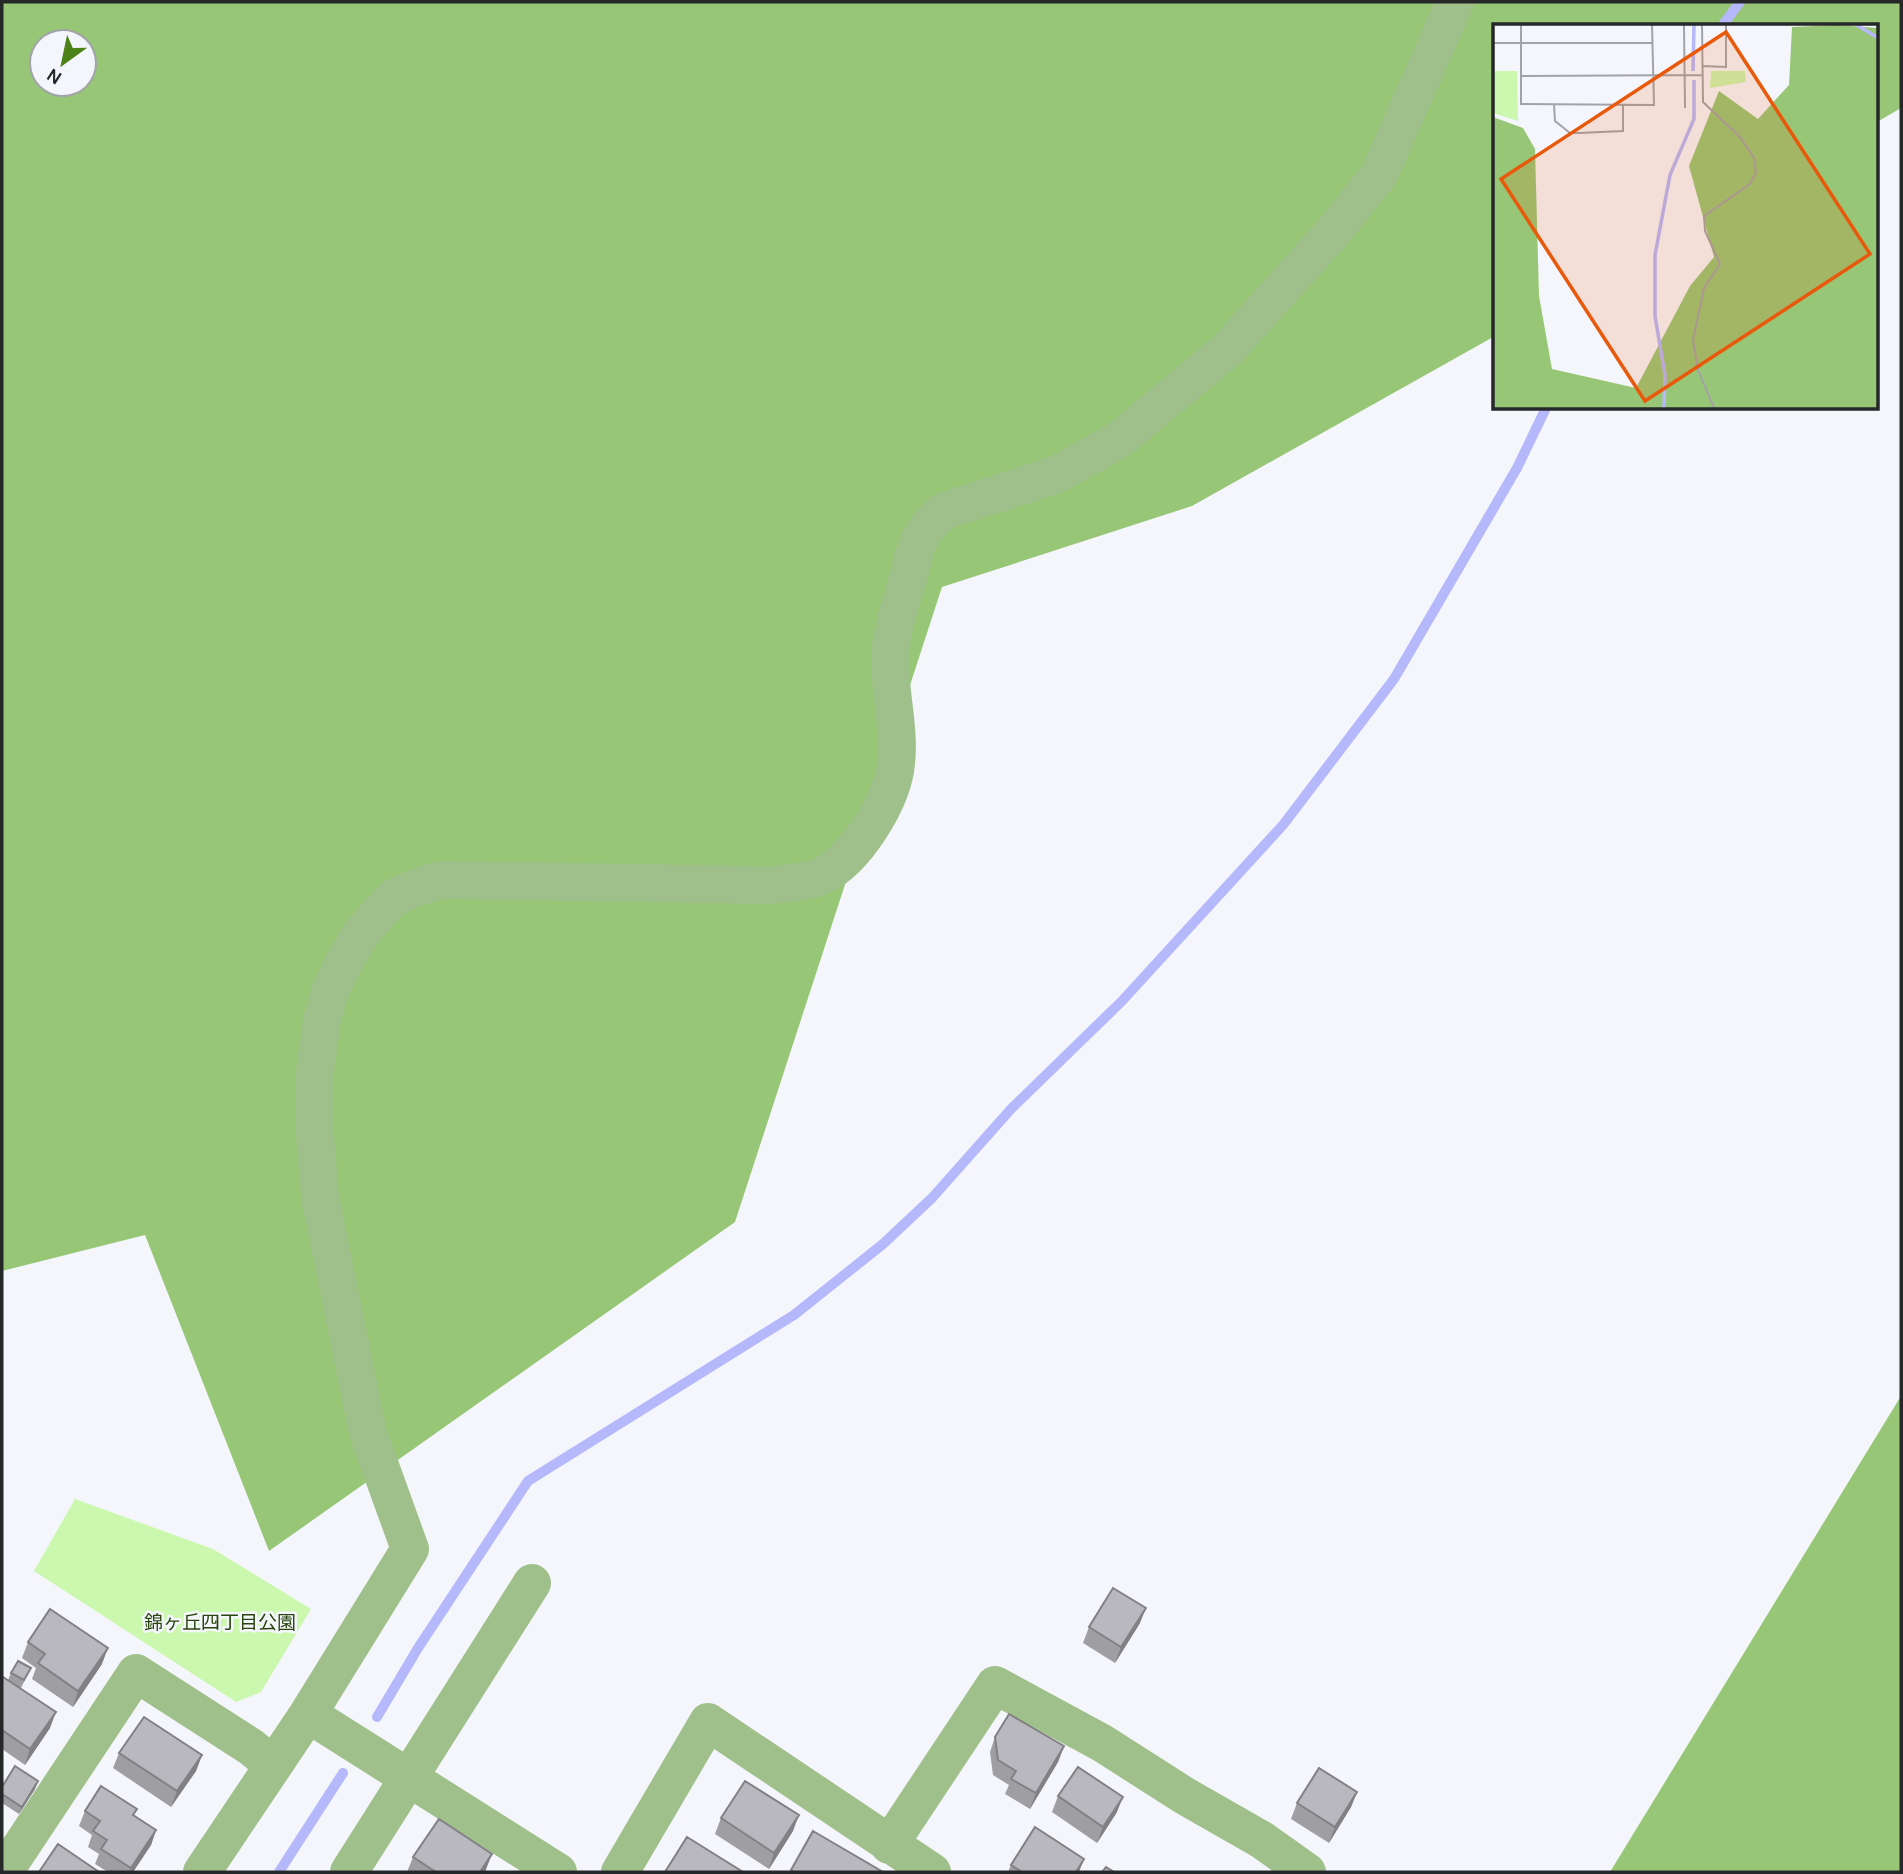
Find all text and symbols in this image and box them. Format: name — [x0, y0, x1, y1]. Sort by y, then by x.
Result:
inset map — [1493, 24, 1878, 410]
north arrow — [28, 28, 98, 98]
text: N — [43, 63, 66, 89]
park label: 錦ヶ丘四丁目公園 — [144, 1612, 296, 1634]

